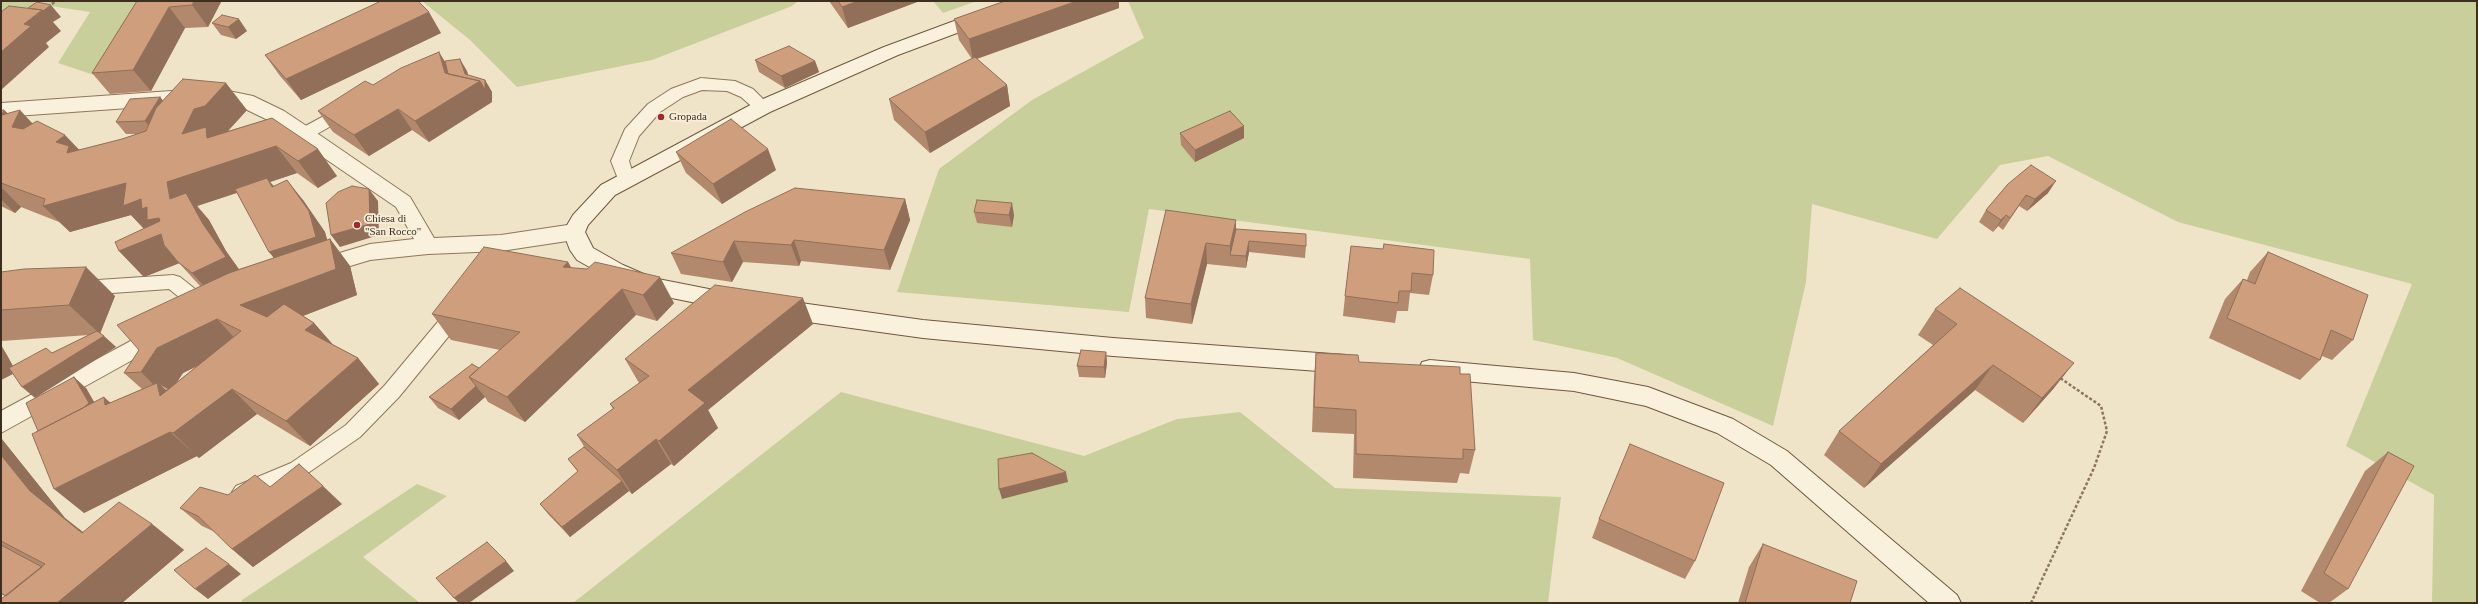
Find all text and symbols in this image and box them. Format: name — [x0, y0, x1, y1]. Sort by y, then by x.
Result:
place label: Gropada — [669, 110, 707, 124]
marker: Gropada — [656, 112, 666, 122]
place label: Chiesa di "San Rocco" — [365, 212, 421, 238]
marker: Chiesa di "San Rocco" — [352, 220, 362, 230]

